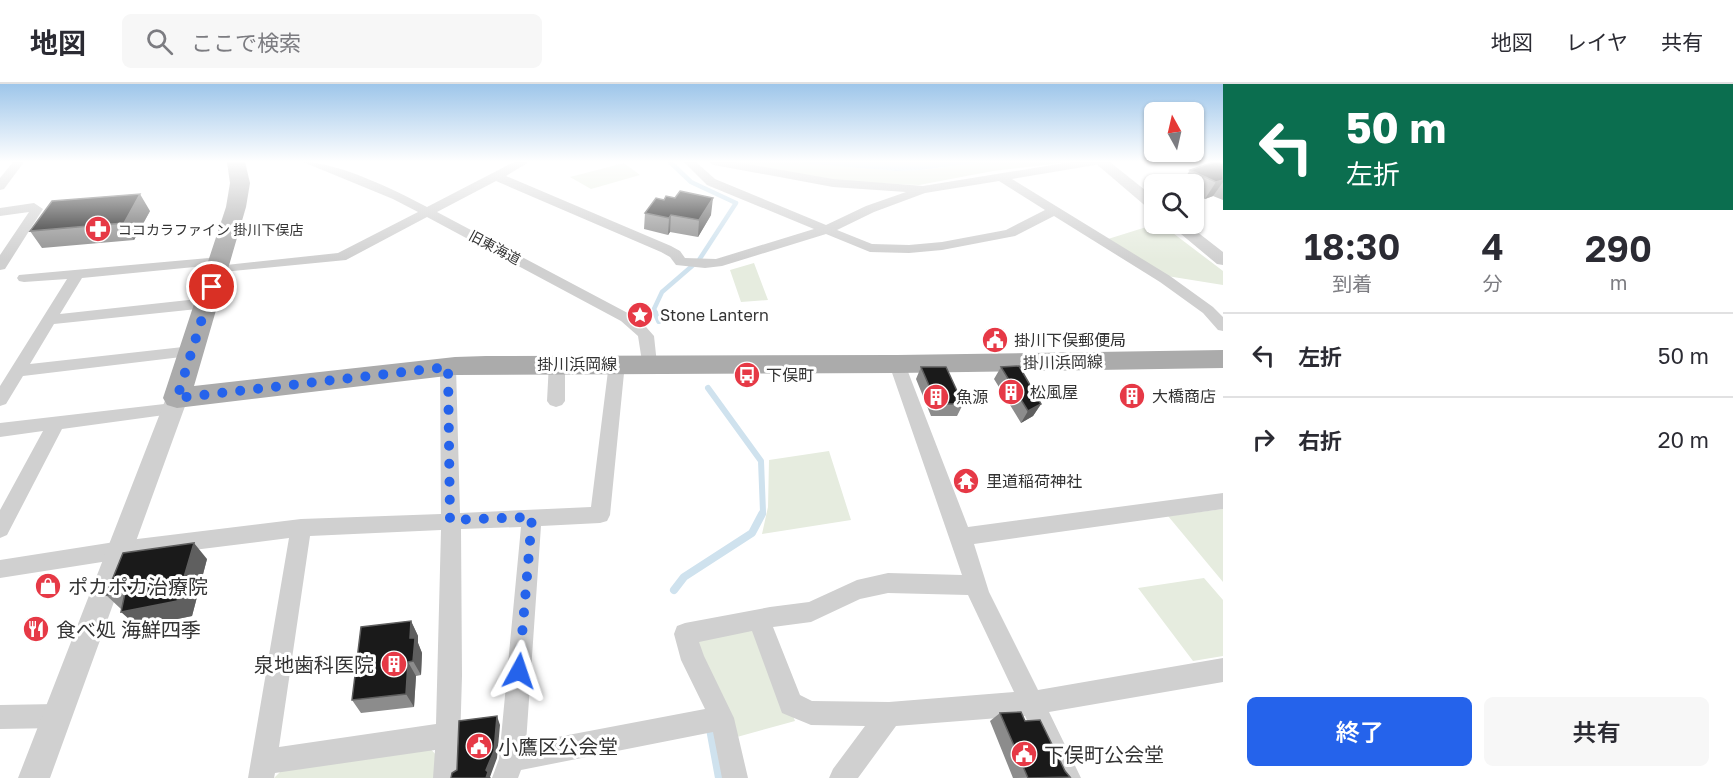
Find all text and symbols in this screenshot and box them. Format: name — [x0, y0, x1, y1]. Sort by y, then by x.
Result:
search box — [122, 14, 542, 68]
icon: search — [143, 25, 176, 58]
text: 地図 — [30, 26, 86, 59]
text: ここで検索 — [191, 29, 301, 56]
text: 地図 — [1491, 29, 1533, 55]
text: レイヤ — [1566, 29, 1628, 55]
text: 共有 — [1661, 29, 1703, 55]
north arrow — [1144, 102, 1204, 162]
map controls — [1144, 102, 1204, 234]
text: 50 m — [1346, 102, 1446, 152]
icon: left — [1247, 108, 1325, 186]
text: 左折 — [1346, 158, 1400, 190]
button: search — [1144, 174, 1204, 234]
pharmacy icon: ココカラファイン 掛川下俣店 — [83, 214, 113, 244]
place label: ココカラファイン 掛川下俣店 — [118, 221, 304, 238]
text: 18:30 — [1304, 225, 1401, 268]
text: 4 — [1482, 225, 1504, 268]
street label: 旧東海道 — [466, 226, 524, 268]
text: 290 — [1585, 227, 1652, 270]
pin — [186, 261, 237, 312]
icon: arrive — [195, 270, 228, 303]
text: m — [1610, 270, 1627, 294]
text: 到着 — [1332, 271, 1372, 295]
text: 分 — [1483, 271, 1503, 295]
place icon: Stone Lantern — [625, 300, 655, 330]
place label: Stone Lantern — [660, 305, 769, 325]
public building icon: 掛川下俣郵便局 — [980, 325, 1010, 355]
place label: 掛川下俣郵便局 — [1014, 330, 1126, 350]
icon: left — [1247, 339, 1280, 372]
text: 50 m — [1658, 342, 1709, 369]
text: 左折 — [1298, 343, 1342, 370]
street label: 掛川浜岡線 — [1023, 351, 1103, 373]
street label: 掛川浜岡線 — [537, 354, 617, 374]
bus stop icon: 下俣町 — [732, 360, 762, 390]
place label: 下俣町 — [766, 365, 814, 385]
building icon: 松風屋 — [996, 377, 1026, 407]
building icon: 大橋商店 — [1117, 381, 1147, 411]
building icon: 魚源 — [921, 382, 951, 412]
place label: 松風屋 — [1030, 382, 1078, 402]
place label: 大橋商店 — [1152, 386, 1216, 406]
place label: 魚源 — [956, 387, 988, 407]
icon: right — [1247, 423, 1280, 456]
text: 20 m — [1658, 426, 1709, 453]
text: 右折 — [1298, 427, 1342, 454]
temple icon: 里道稲荷神社 — [951, 466, 981, 496]
place label: 里道稲荷神社 — [986, 471, 1082, 491]
shop icon: ポカポカ治療院 — [33, 571, 63, 601]
place label: ポカポカ治療院 — [68, 574, 208, 598]
restaurant icon: 食べ処 海鮮四季 — [21, 614, 51, 644]
place label: 食べ処 海鮮四季 — [56, 617, 201, 641]
position arrow — [487, 639, 551, 703]
building icon: 泉地歯科医院 — [379, 649, 409, 679]
place label: 泉地歯科医院 — [254, 652, 374, 676]
button: 終了 — [1247, 697, 1472, 766]
button: 共有 — [1484, 697, 1709, 766]
public building icon: 小鷹区公会堂 — [464, 731, 494, 761]
place label: 小鷹区公会堂 — [498, 734, 618, 758]
public building icon: 下俣町公会堂 — [1009, 739, 1039, 769]
place label: 下俣町公会堂 — [1044, 742, 1164, 766]

